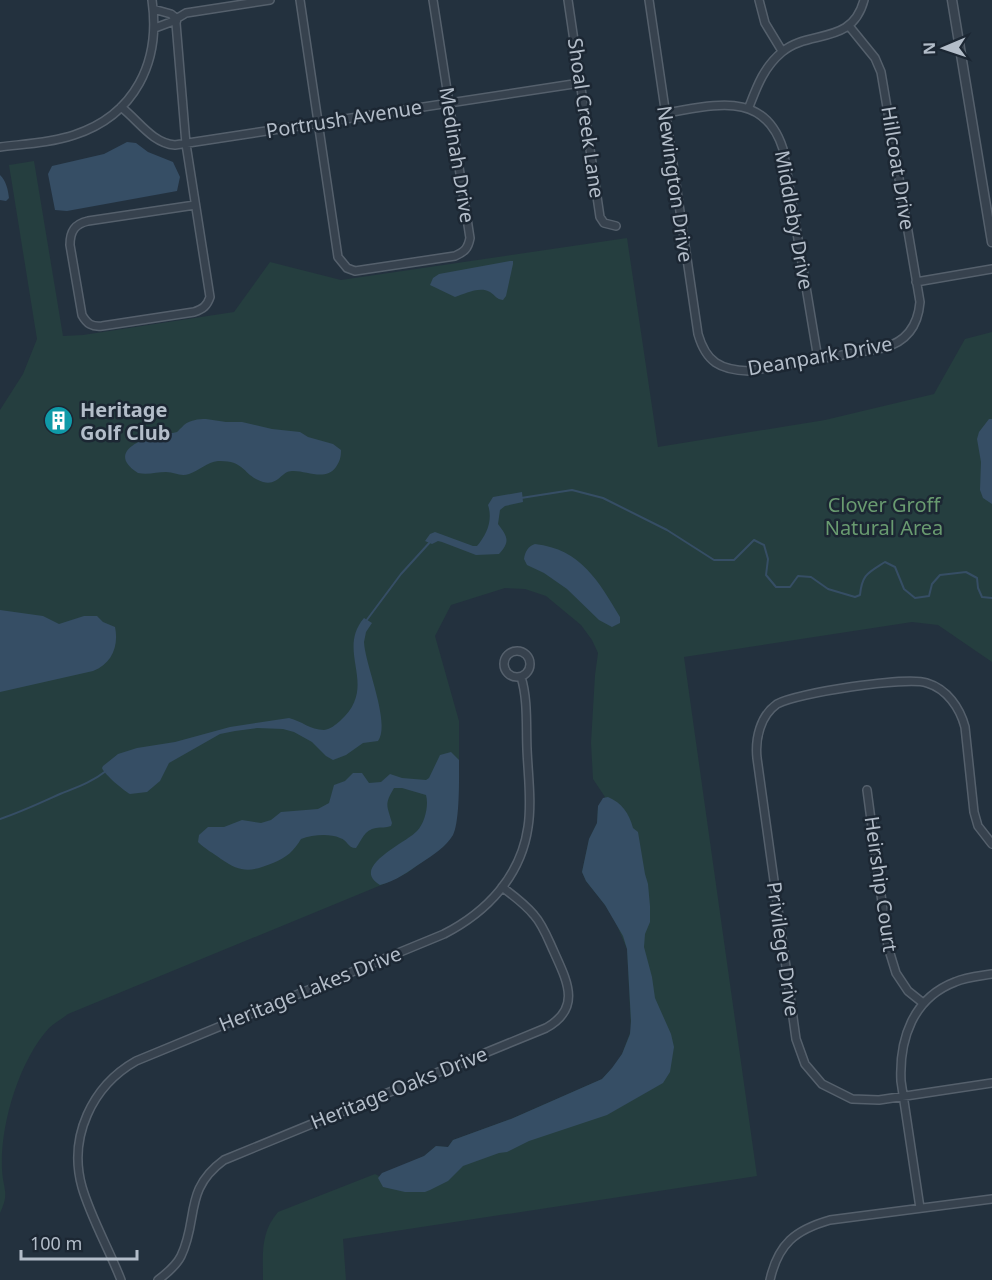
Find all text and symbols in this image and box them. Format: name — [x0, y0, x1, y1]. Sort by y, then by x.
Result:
north arrow — [914, 18, 974, 78]
street label: Shoal Creek Lane — [562, 36, 611, 200]
text: N — [918, 42, 940, 55]
street label: Medinah Drive — [433, 85, 482, 225]
street label: Portrush Avenue — [264, 93, 424, 144]
street label: Newington Drive — [651, 104, 700, 264]
street label: Hillcoat Drive — [875, 104, 922, 232]
street label: Middleby Drive — [769, 148, 820, 292]
street label: Deanpark Drive — [745, 329, 894, 382]
place label: Heritage Golf Club — [80, 396, 170, 446]
building icon: Heritage Golf Club — [43, 405, 75, 437]
park label: Clover Groff Natural Area — [825, 491, 943, 541]
street label: Heirship Court — [859, 814, 904, 953]
street label: Privilege Drive — [761, 880, 806, 1018]
street label: Heritage Lakes Drive — [215, 940, 405, 1038]
street label: Heritage Oaks Drive — [306, 1040, 491, 1135]
scale bar — [21, 1223, 136, 1261]
text: 100 m — [30, 1231, 82, 1255]

